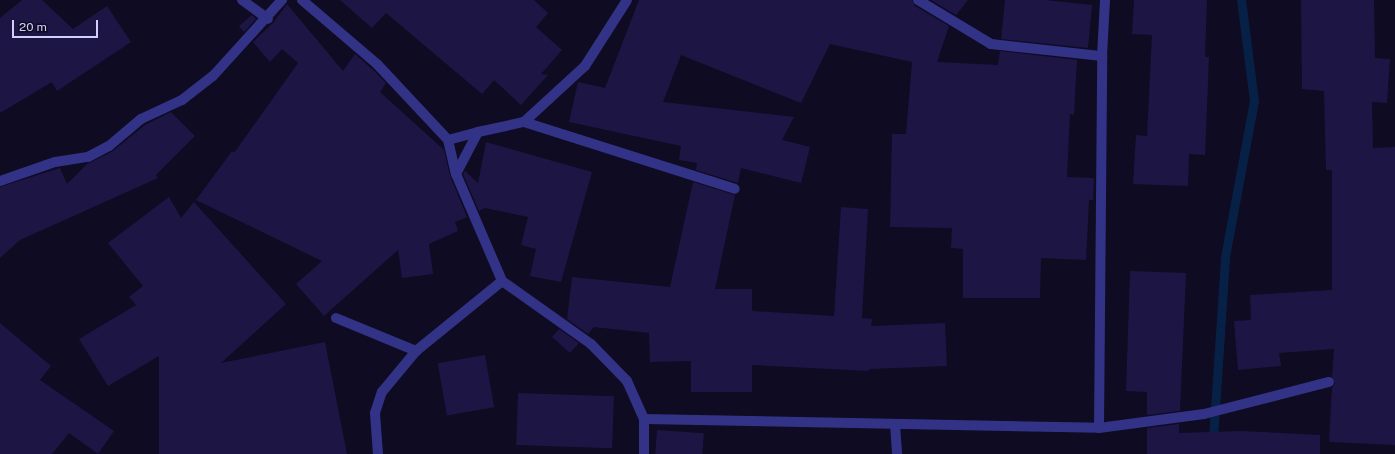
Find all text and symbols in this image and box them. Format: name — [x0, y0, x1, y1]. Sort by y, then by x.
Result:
scale bar — [14, 12, 100, 38]
text: 20 m — [19, 20, 47, 34]

